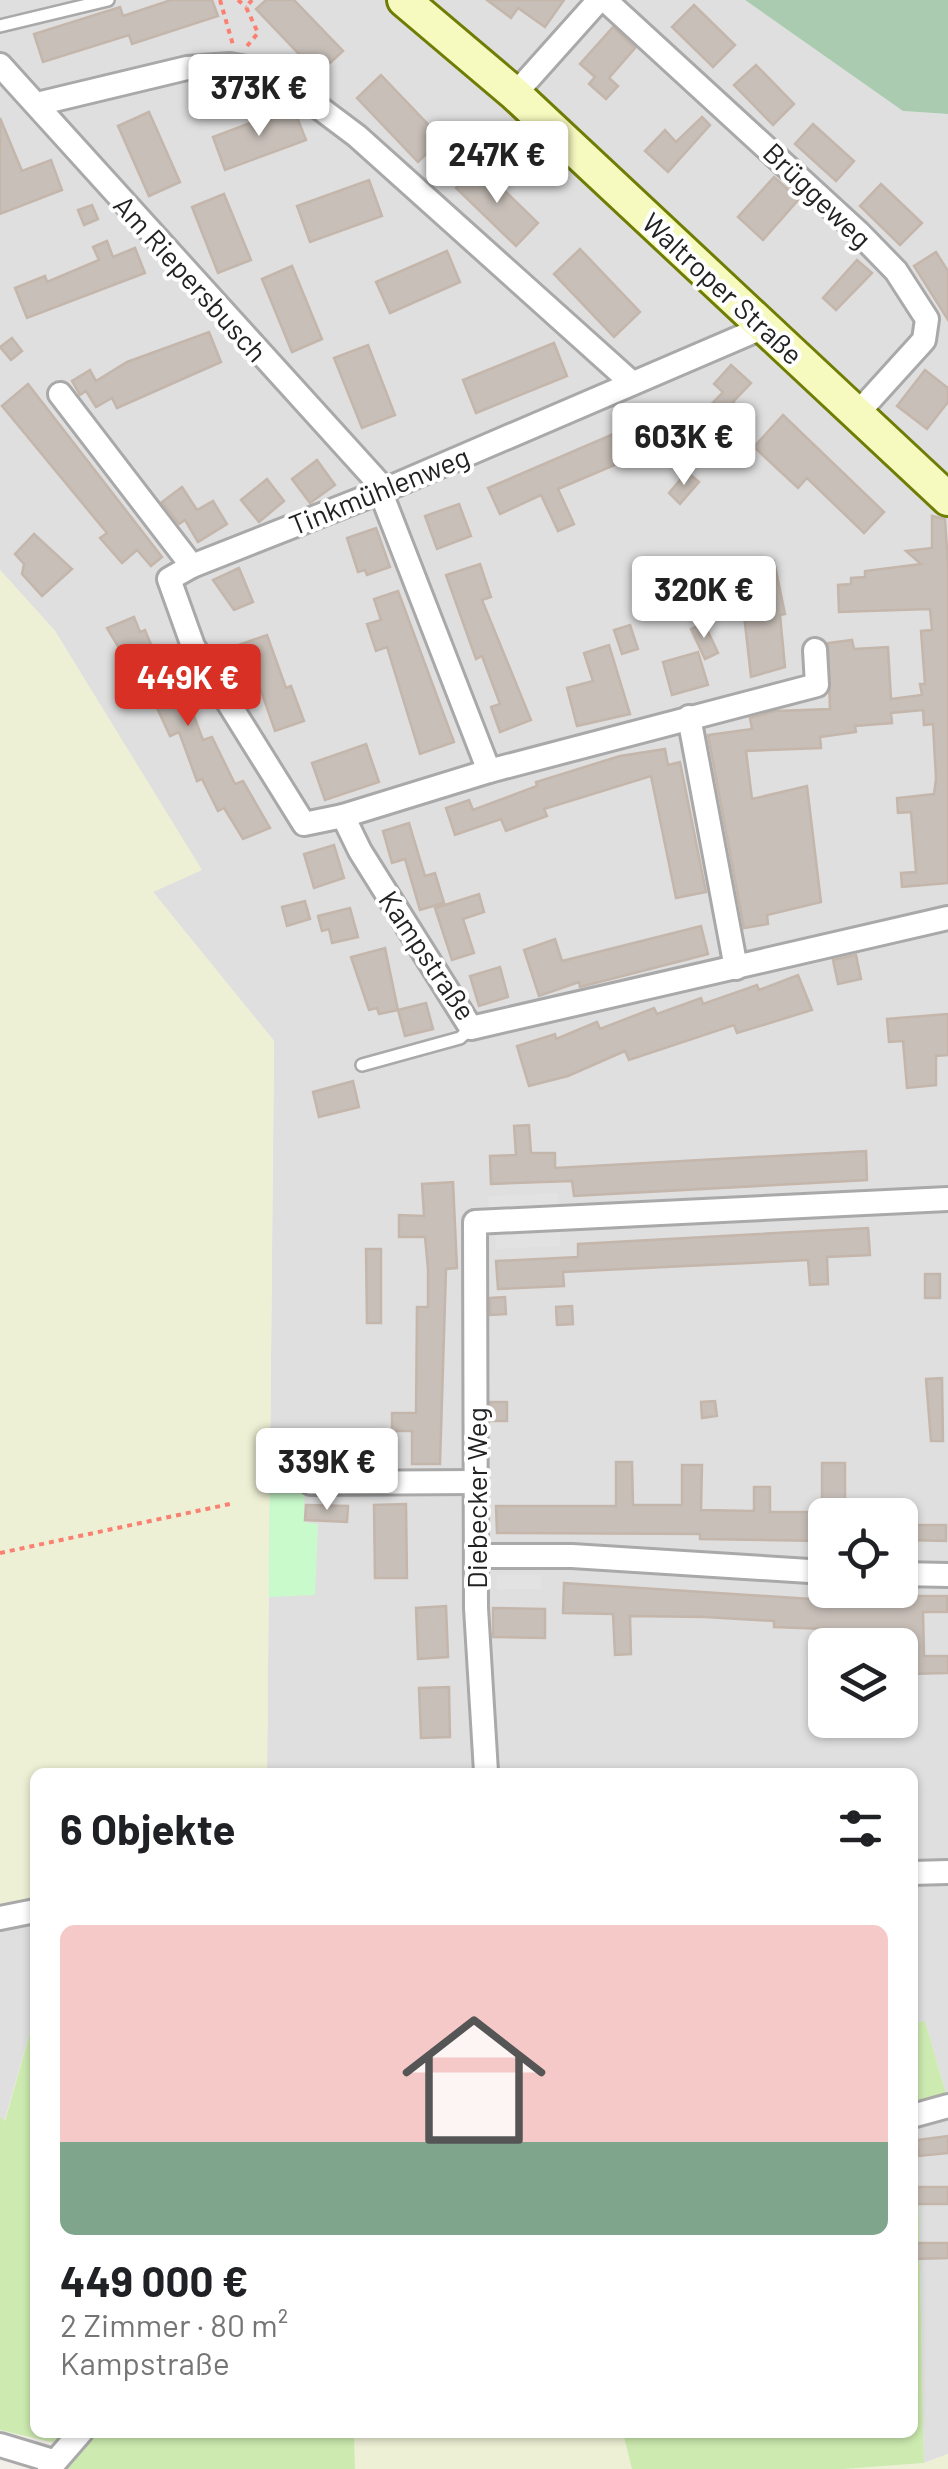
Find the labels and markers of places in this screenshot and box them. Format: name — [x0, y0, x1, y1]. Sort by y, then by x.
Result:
pin: 373K € — [178, 54, 340, 139]
pin: 247K € — [416, 121, 578, 206]
pin: 603K € — [603, 403, 765, 488]
pin: 320K € — [623, 556, 785, 641]
pin: 449K € — [107, 644, 269, 729]
pin: 339K € — [246, 1428, 408, 1513]

